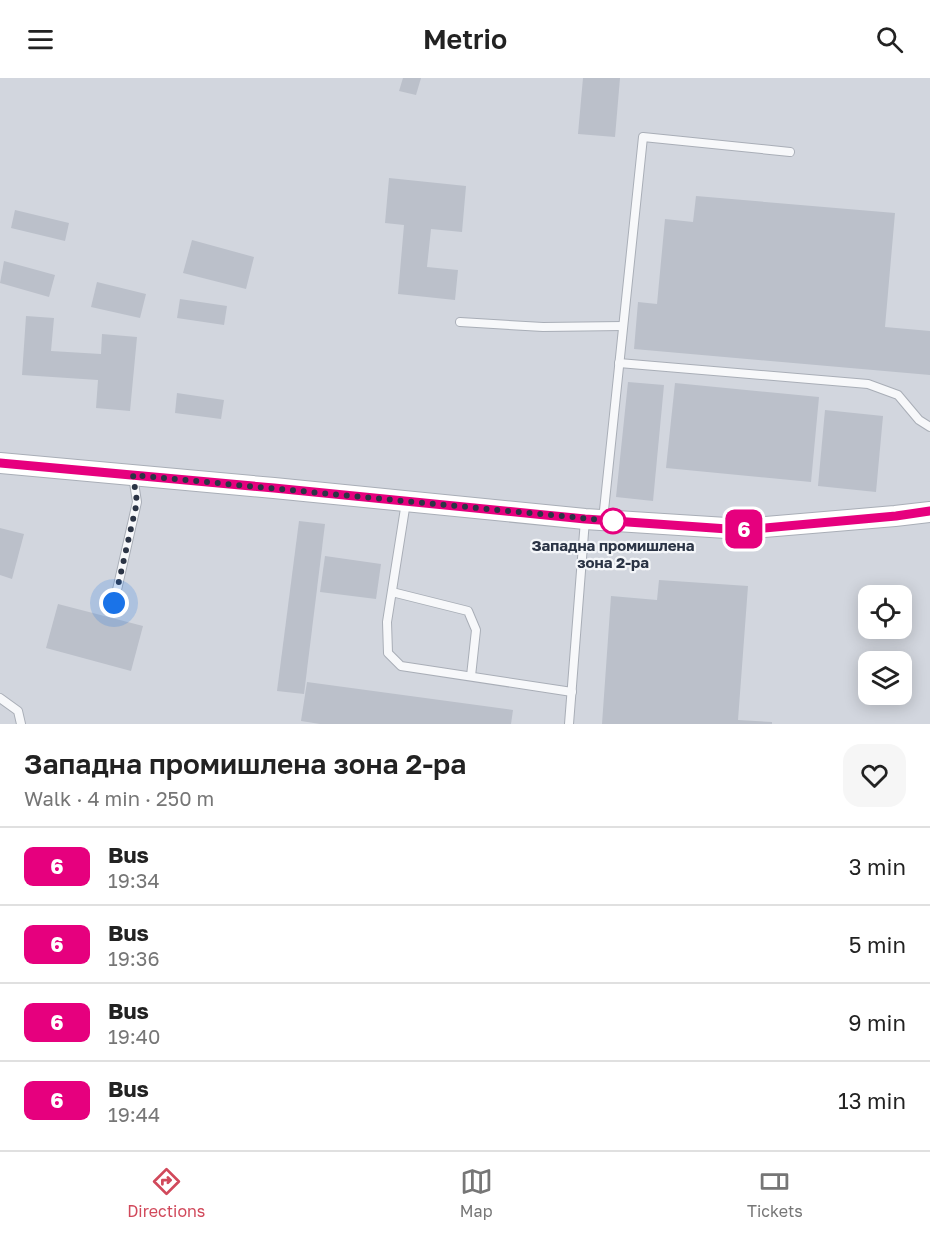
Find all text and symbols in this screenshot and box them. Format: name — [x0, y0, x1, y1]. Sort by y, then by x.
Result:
icon: menu — [24, 23, 57, 56]
text: Metrio — [423, 23, 507, 55]
icon: search — [873, 23, 906, 56]
marker: Западна промишлена зона 2-ра — [600, 508, 626, 534]
line badge: 6 — [724, 510, 764, 548]
text: 6 — [737, 516, 751, 542]
place label: Западна промишлена зона 2-ра — [532, 536, 695, 571]
map controls — [858, 585, 912, 705]
button: locate — [858, 585, 912, 639]
your location — [99, 588, 129, 618]
button: layers — [858, 651, 912, 705]
button: heart — [843, 744, 906, 807]
text: Западна промишлена зона 2-ра — [24, 747, 466, 780]
text: Walk · 4 min · 250 m — [24, 786, 214, 810]
text: Bus — [108, 841, 149, 868]
text: 6 — [50, 853, 64, 879]
text: 3 min — [849, 853, 906, 880]
text: 19:34 — [108, 868, 160, 892]
text: Bus — [108, 919, 149, 946]
text: 6 — [50, 931, 64, 957]
text: 5 min — [849, 931, 906, 958]
text: 19:36 — [108, 946, 160, 970]
text: Bus — [108, 997, 149, 1024]
text: 6 — [50, 1009, 64, 1035]
text: 9 min — [848, 1009, 906, 1036]
text: 19:40 — [108, 1024, 160, 1048]
text: Bus — [108, 1075, 149, 1102]
text: 6 — [50, 1087, 64, 1113]
text: 13 min — [838, 1087, 906, 1114]
text: 19:44 — [108, 1102, 160, 1126]
tab: Directions — [127, 1165, 205, 1221]
tab: Map — [460, 1165, 493, 1221]
tab: Tickets — [747, 1165, 803, 1221]

